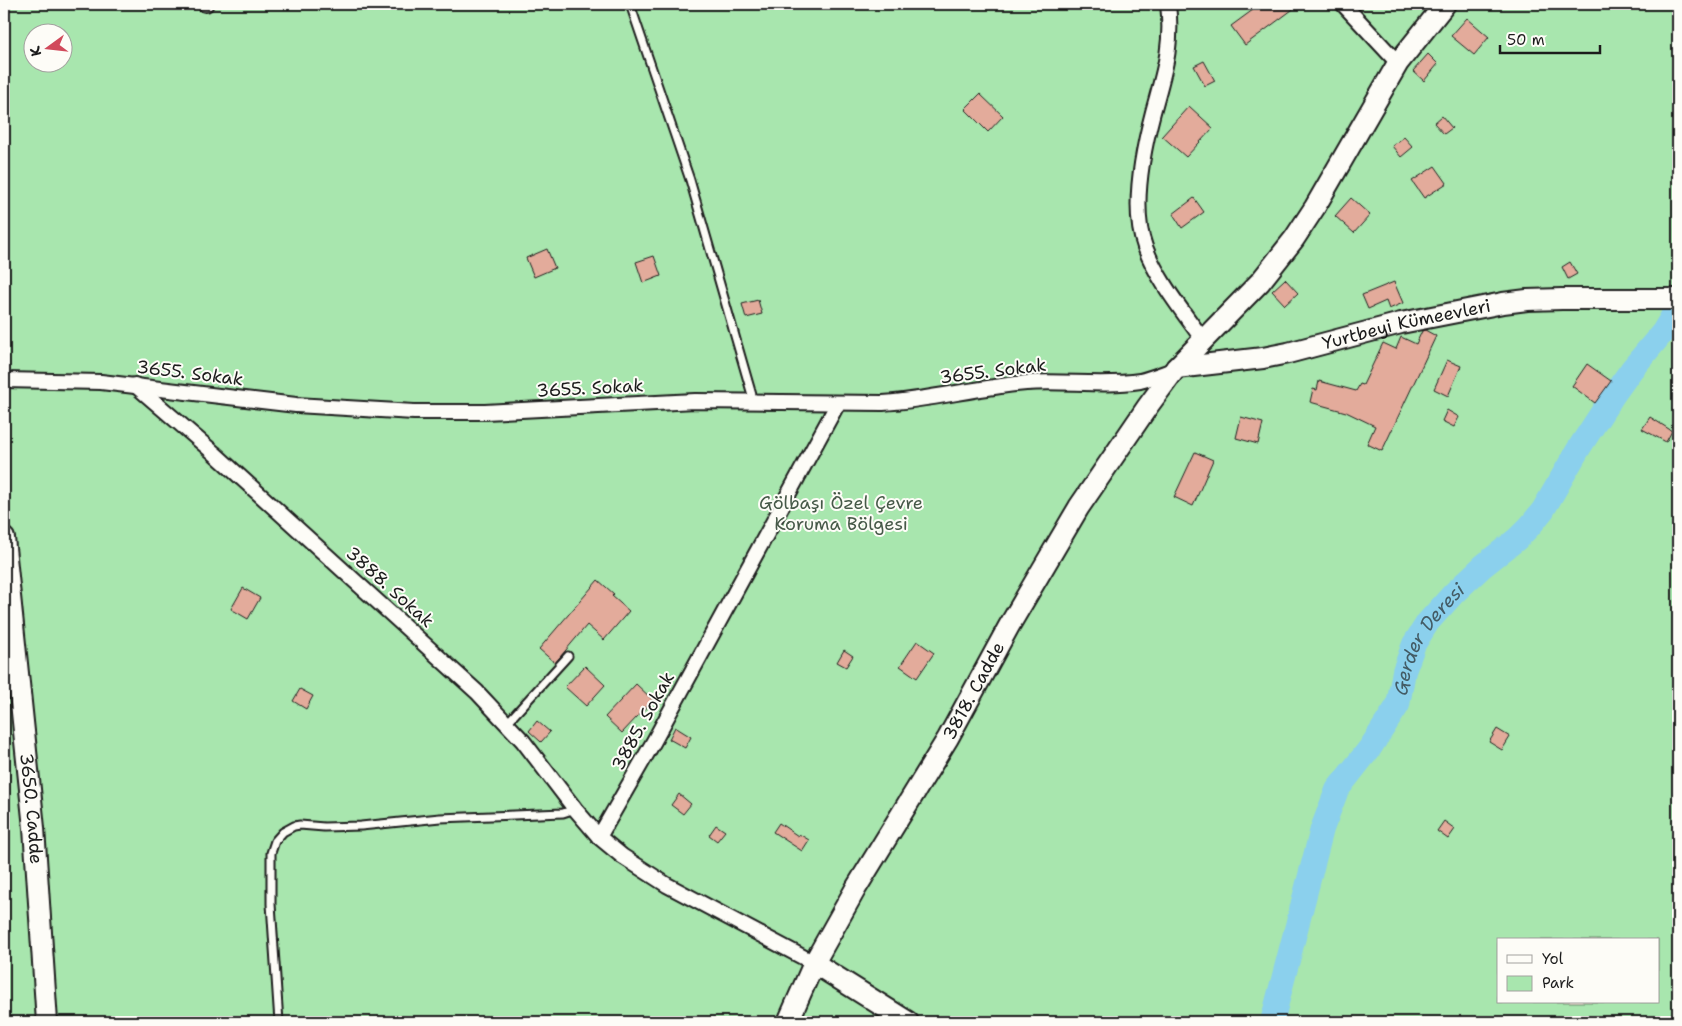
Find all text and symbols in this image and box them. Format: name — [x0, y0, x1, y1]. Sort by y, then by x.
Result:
north arrow — [22, 22, 72, 72]
scale bar — [1500, 22, 1600, 54]
text: 50 m — [1507, 30, 1545, 50]
text: K — [25, 44, 45, 58]
street label: Yurtbeyi Kümeevleri — [1320, 294, 1493, 355]
street label: 3655. Sokak — [938, 353, 1048, 389]
street label: 3655. Sokak — [135, 355, 245, 391]
street label: 3655. Sokak — [536, 373, 644, 403]
park label: Gölbaşı Özel Çevre Koruma Bölgesi — [759, 491, 923, 536]
street label: 3888. Sokak — [341, 541, 439, 633]
water label: Gerder Deresi — [1387, 577, 1470, 697]
street label: 3818. Cadde — [937, 638, 1010, 744]
street label: 3885. Sokak — [606, 667, 680, 775]
street label: 3650. Cadde — [14, 752, 48, 865]
legend — [1497, 938, 1660, 1004]
text: Yol — [1542, 949, 1564, 969]
text: Park — [1542, 973, 1574, 993]

